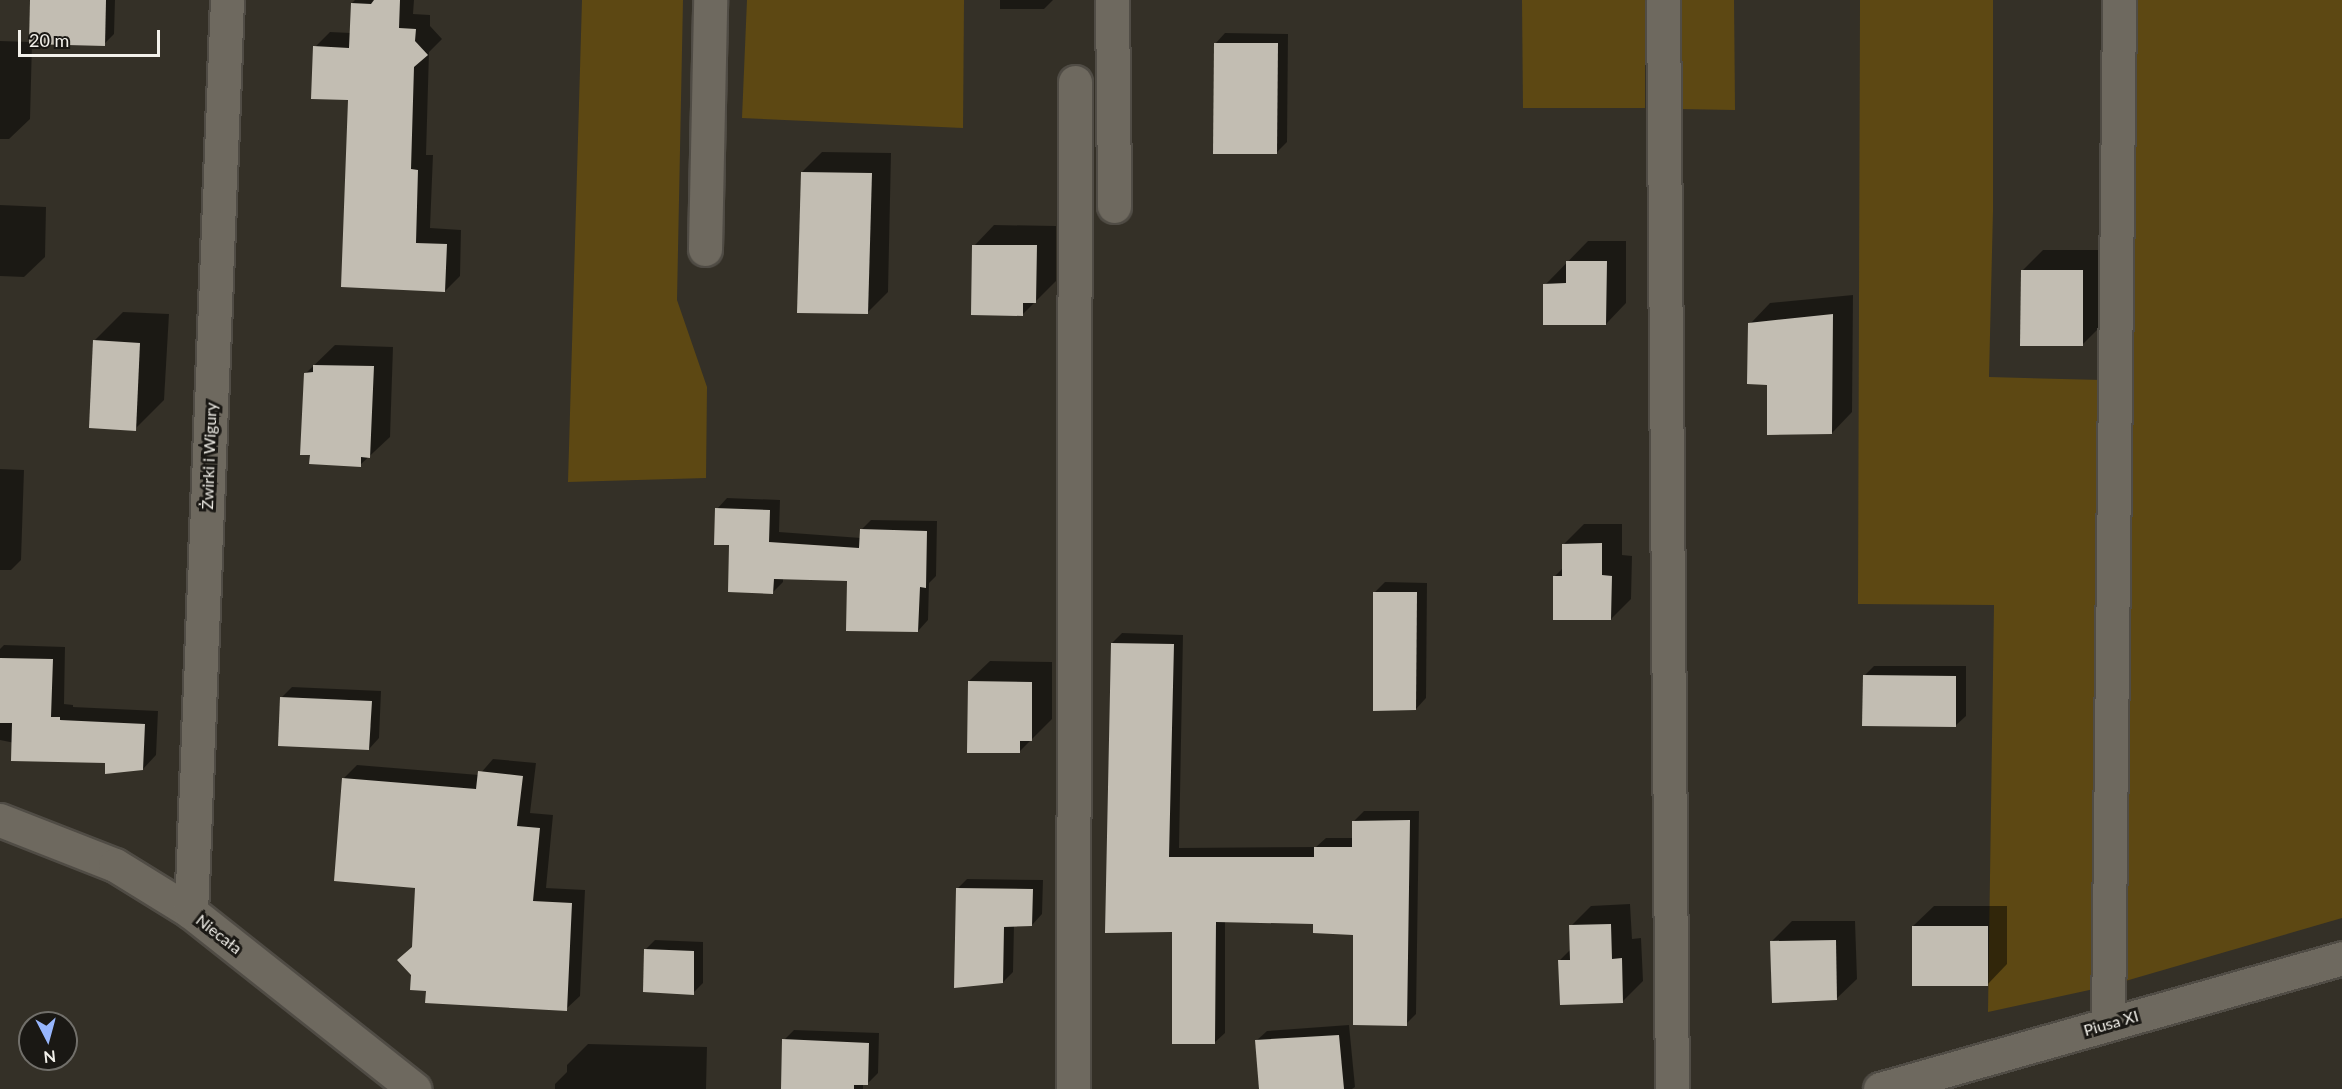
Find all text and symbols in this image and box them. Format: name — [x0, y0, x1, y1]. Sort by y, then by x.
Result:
scale bar — [21, 18, 164, 56]
text: 20 m — [29, 29, 69, 51]
street label: Żwirki i Wigury — [198, 402, 220, 510]
street label: Niecała — [192, 910, 246, 958]
street label: Piusa XI — [2081, 1006, 2141, 1040]
north arrow — [18, 1011, 78, 1071]
text: N — [43, 1047, 57, 1068]

